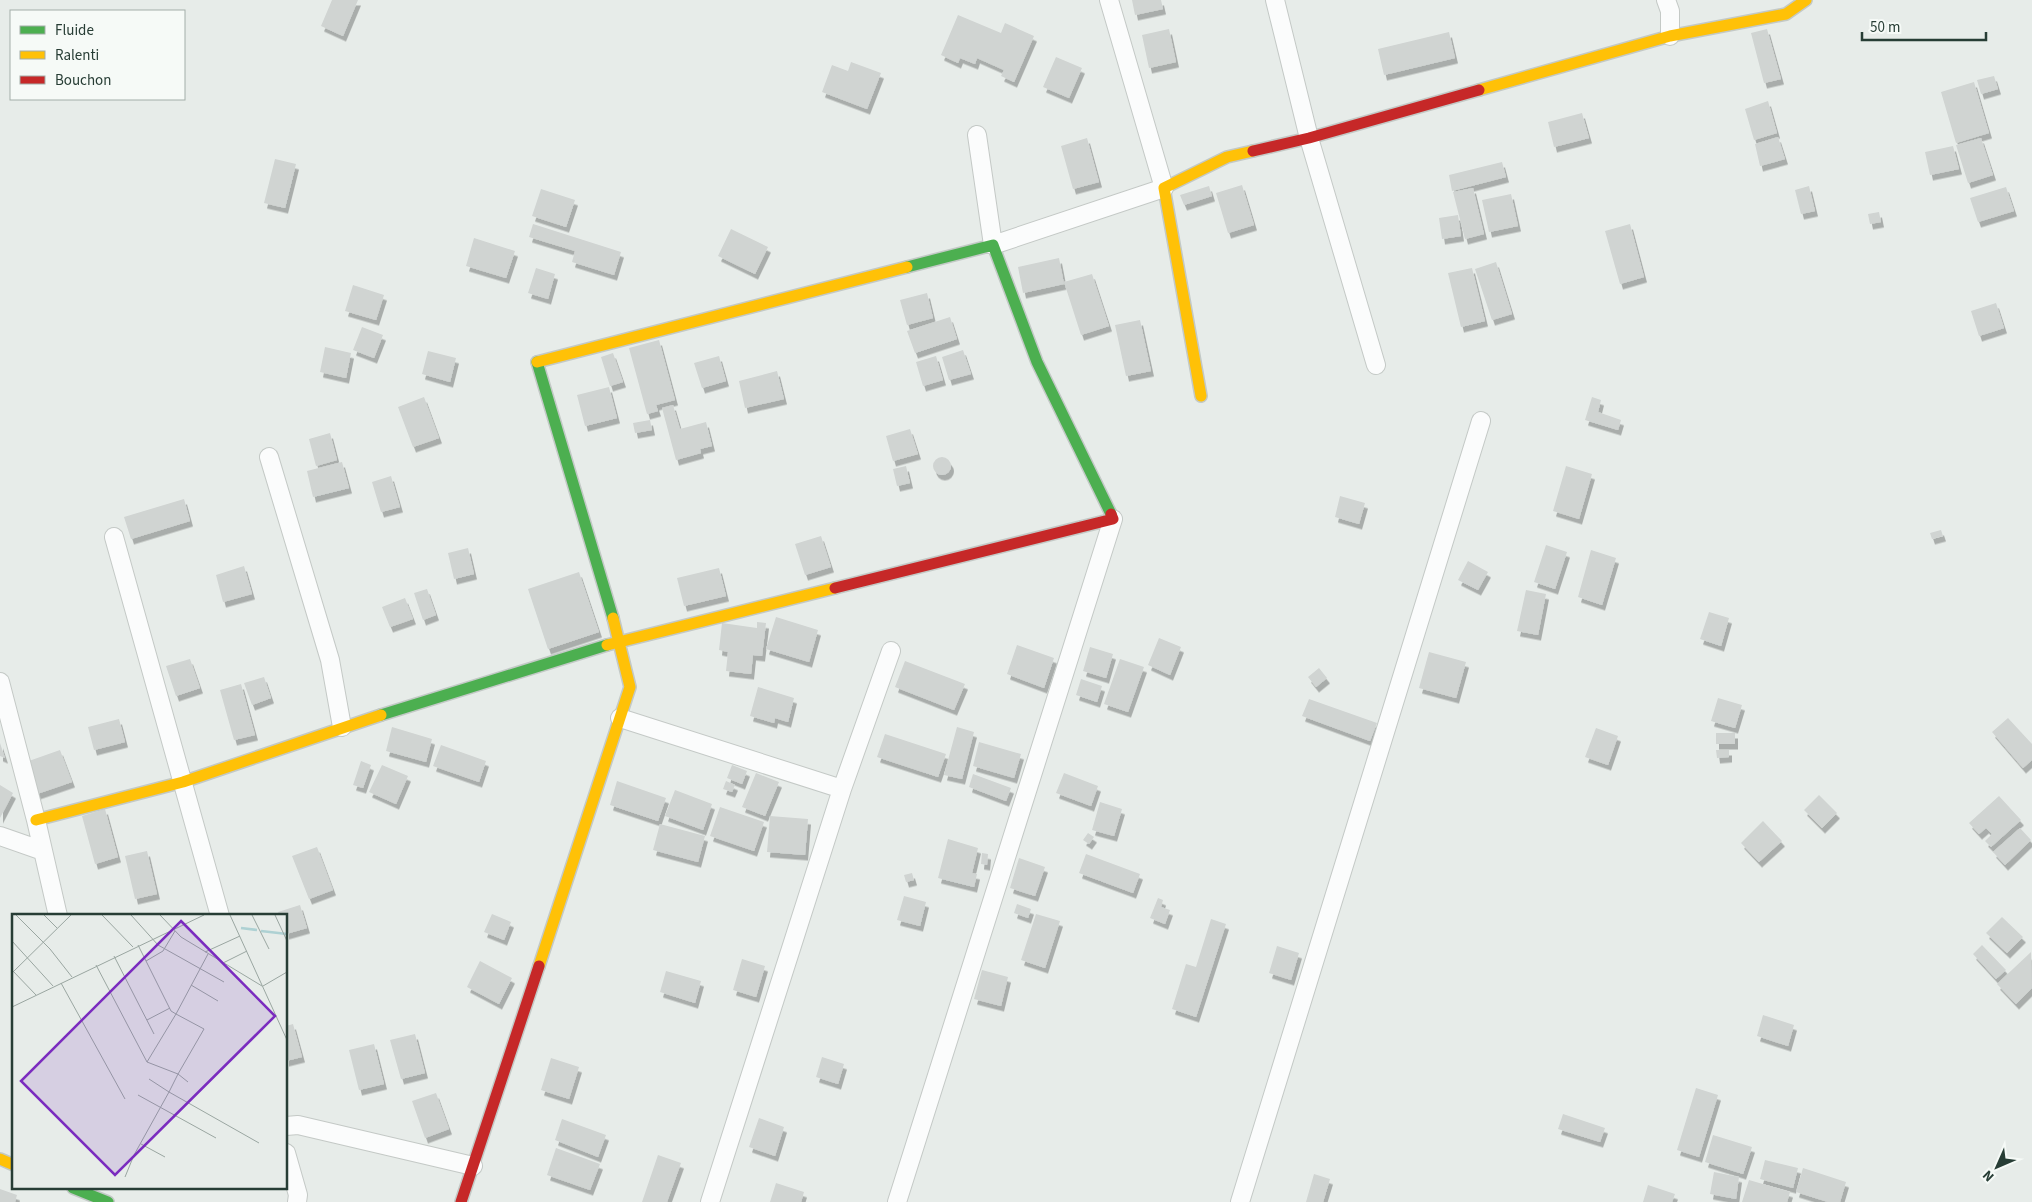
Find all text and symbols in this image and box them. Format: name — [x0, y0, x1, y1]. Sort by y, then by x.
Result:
legend — [10, 10, 185, 100]
scale bar — [1862, 10, 1986, 42]
text: 50 m — [1870, 17, 1900, 38]
text: Fluide — [55, 20, 94, 41]
text: Ralenti — [55, 45, 99, 66]
text: Bouchon — [55, 70, 111, 91]
inset map — [12, 914, 288, 1190]
north arrow — [1972, 1142, 2022, 1192]
text: N — [1978, 1165, 1999, 1186]

